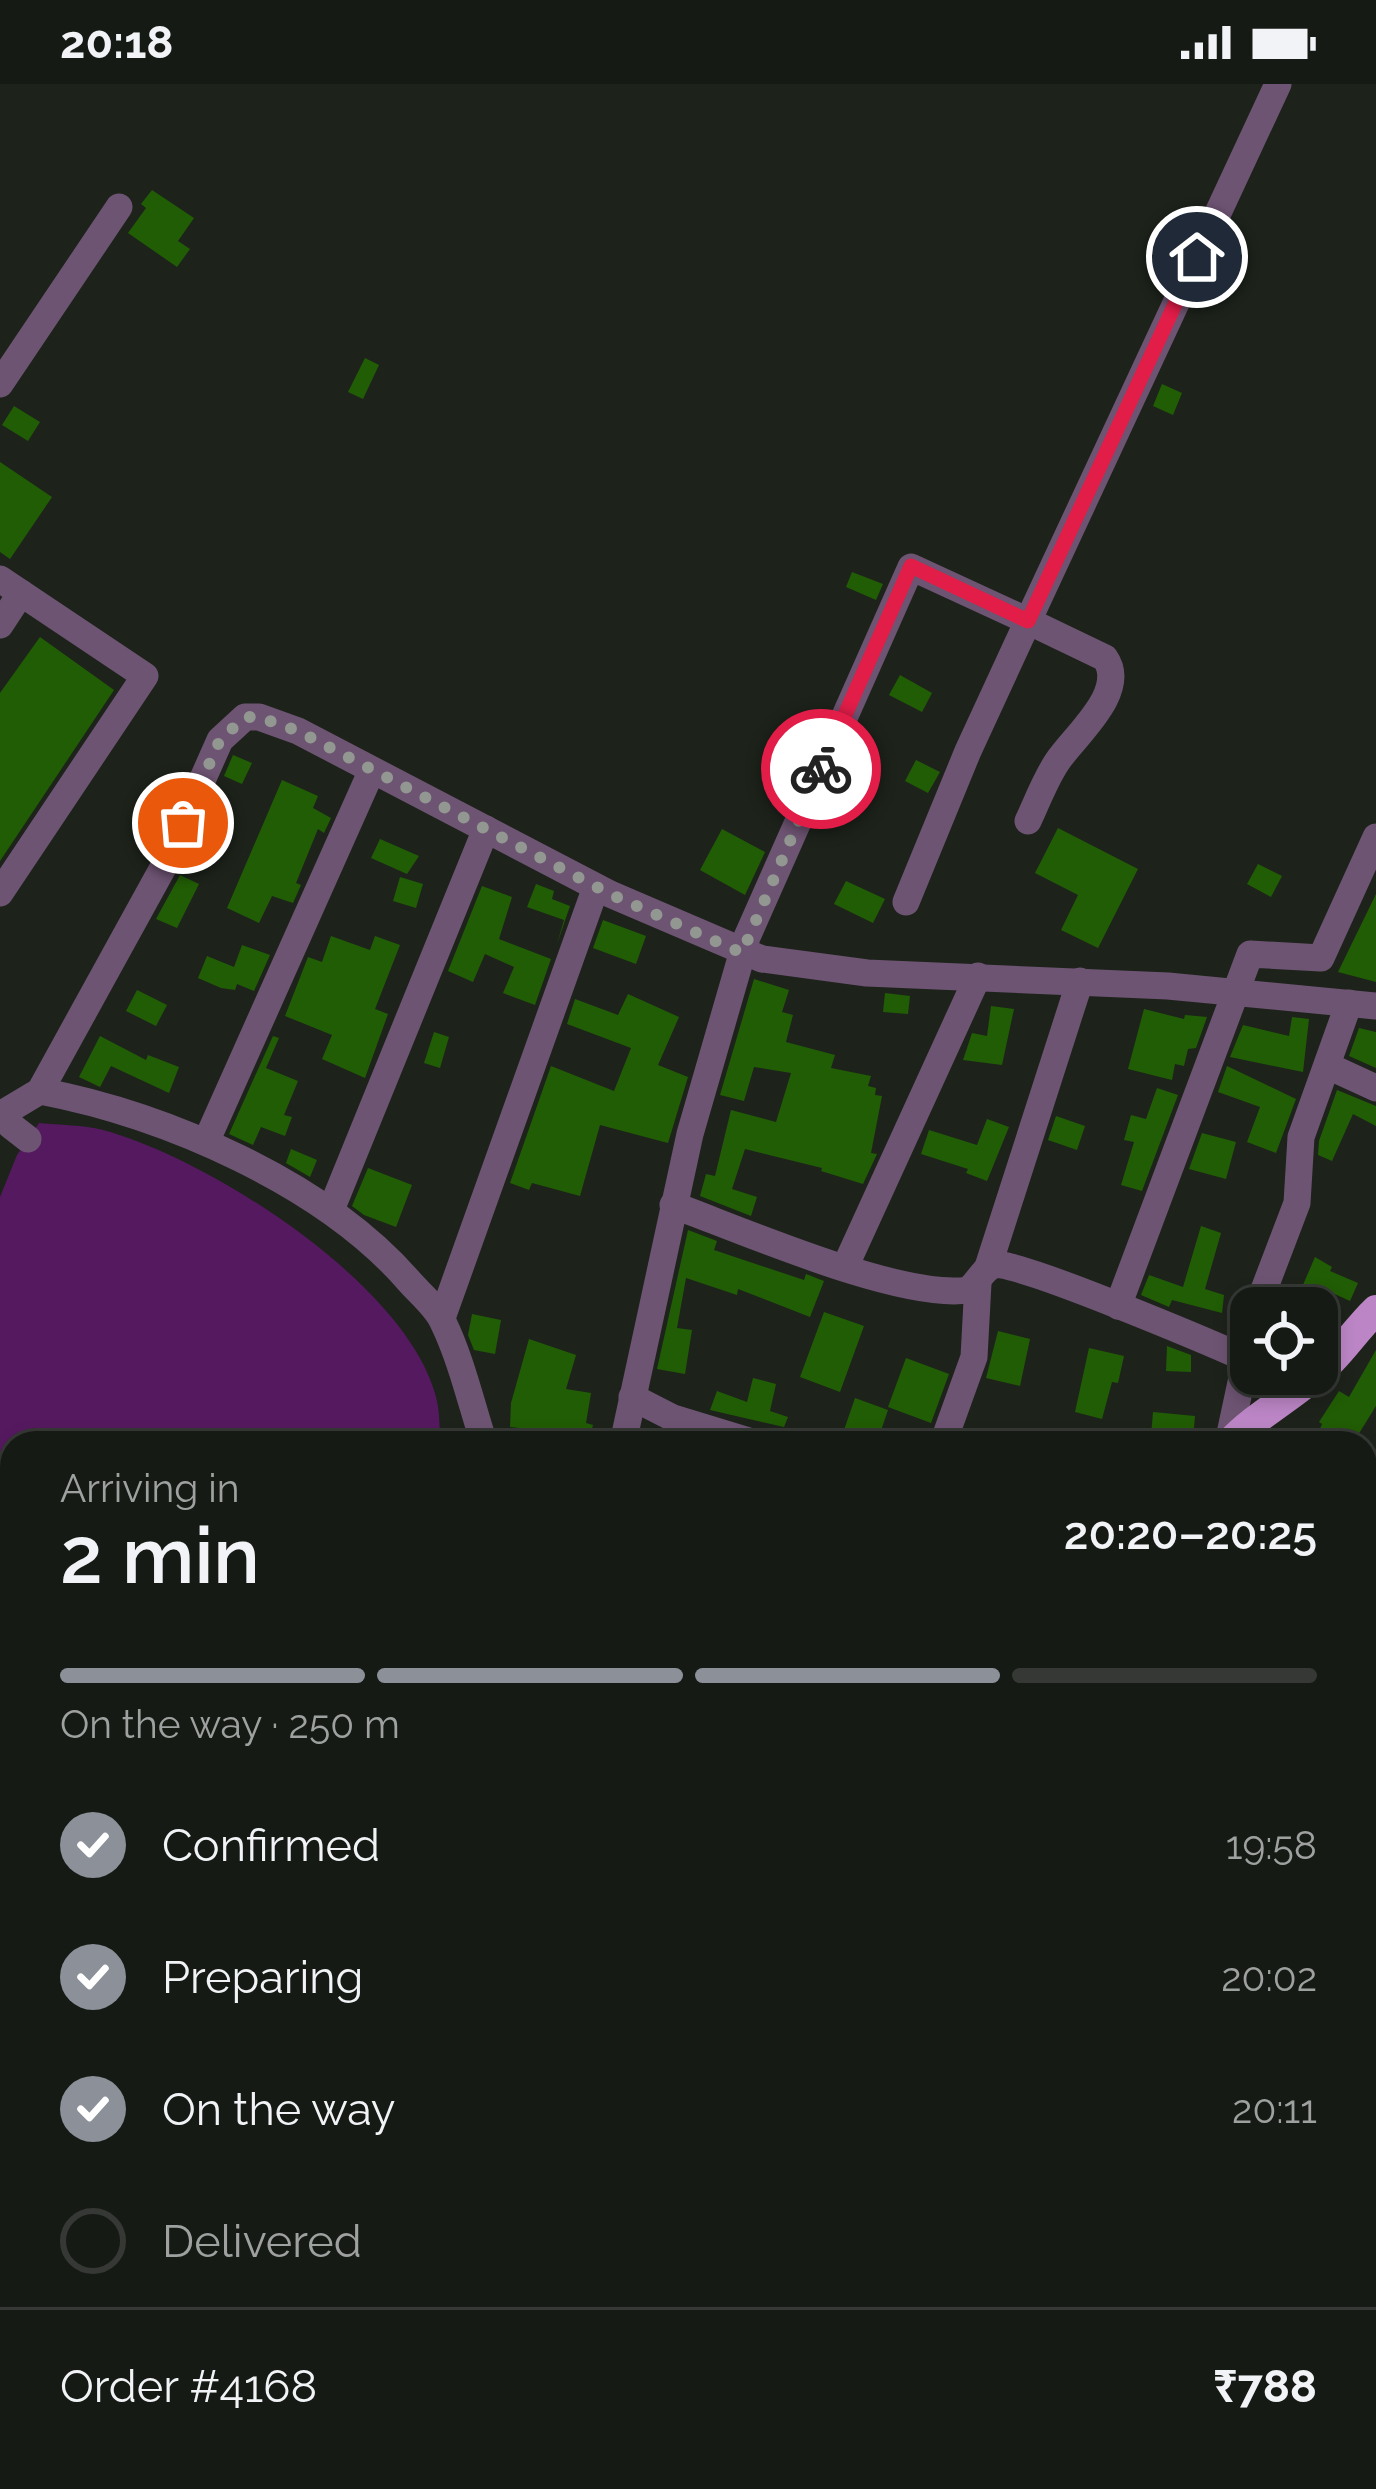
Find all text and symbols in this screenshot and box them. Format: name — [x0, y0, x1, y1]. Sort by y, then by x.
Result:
text: 20:18 — [60, 16, 174, 69]
pin — [1146, 206, 1248, 308]
icon: home — [1164, 224, 1230, 290]
courier — [761, 709, 881, 829]
icon: bike — [788, 736, 854, 802]
pin — [132, 772, 234, 874]
icon: bag — [150, 790, 216, 856]
map controls — [1230, 1287, 1338, 1395]
button: locate — [1230, 1287, 1338, 1395]
text: Arriving in — [60, 1465, 240, 1511]
text: 20:20–20:25 — [1064, 1507, 1317, 1560]
text: 2 min — [60, 1510, 260, 1601]
text: On the way · 250 m — [60, 1701, 400, 1747]
icon: check — [60, 1812, 126, 1878]
text: Confirmed — [162, 1819, 380, 1872]
text: 19:58 — [1226, 1822, 1317, 1868]
icon: check — [60, 1944, 126, 2010]
text: Preparing — [162, 1951, 363, 2004]
text: 20:02 — [1221, 1954, 1317, 2000]
icon: check — [60, 2076, 126, 2142]
text: On the way — [162, 2083, 396, 2136]
text: 20:11 — [1232, 2086, 1317, 2132]
text: Delivered — [162, 2215, 362, 2268]
text: Order #4168 — [60, 2360, 317, 2413]
text: ₹788 — [1213, 2360, 1317, 2413]

